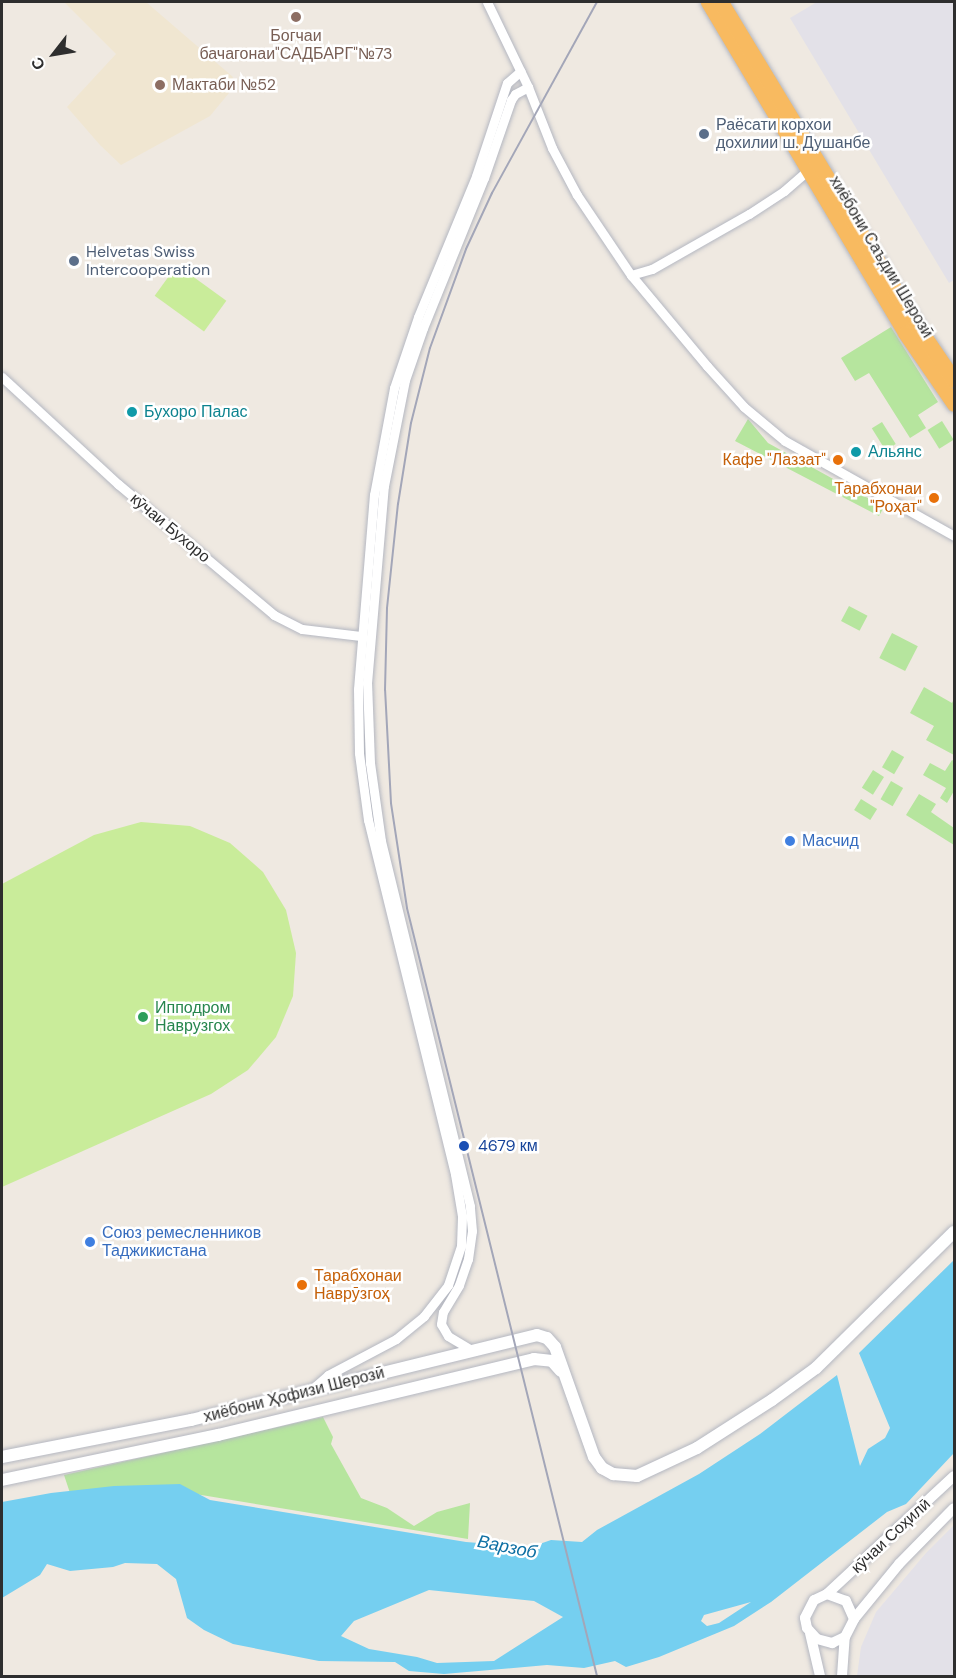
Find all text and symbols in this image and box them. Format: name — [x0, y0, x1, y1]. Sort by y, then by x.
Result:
marker: Богчаи бачагонаи"САДБАРГ"№73 — [289, 10, 303, 24]
north arrow — [24, 24, 84, 84]
place label: Богчаи бачагонаи"САДБАРГ"№73 — [199, 26, 393, 64]
text: С — [26, 53, 50, 74]
place label: Мактаби №52 — [172, 75, 276, 95]
marker: Мактаби №52 — [153, 78, 167, 92]
place label: Раёсати корхои дохилии ш. Душанбе — [716, 115, 870, 153]
marker: Раёсати корхои дохилии ш. Душанбе — [697, 127, 711, 141]
street label: хиёбони Саъдии Шерозӣ — [825, 173, 937, 341]
place label: Helvetas Swiss Intercooperation — [86, 242, 210, 280]
marker: Helvetas Swiss Intercooperation — [67, 254, 81, 268]
place label: Бухоро Палас — [144, 402, 248, 422]
marker: Бухоро Палас — [125, 405, 139, 419]
place label: Альянс — [868, 442, 922, 462]
marker: Альянс — [849, 445, 863, 459]
place label: Кафе "Лаззат" — [723, 450, 826, 470]
marker: Кафе "Лаззат" — [831, 453, 845, 467]
place label: Тарабхонаи "Роҳат" — [834, 479, 922, 517]
street label: кӯчаи Бухоро — [126, 489, 214, 567]
marker: Тарабхонаи "Роҳат" — [927, 491, 941, 505]
place label: Масчид — [802, 831, 859, 851]
marker: Масчид — [783, 834, 797, 848]
place label: Ипподром Наврузгох — [155, 998, 231, 1036]
marker: Ипподром Наврузгох — [136, 1010, 150, 1024]
place label: 4679 км — [478, 1136, 538, 1156]
marker: 4679 км — [455, 1137, 473, 1155]
place label: Союз ремесленников Таджикистана — [102, 1223, 261, 1261]
marker: Союз ремесленников Таджикистана — [83, 1235, 97, 1249]
place label: Тарабхонаи Наврӯзгоҳ — [314, 1266, 402, 1304]
marker: Тарабхонаи Наврӯзгоҳ — [295, 1278, 309, 1292]
street label: хиёбони Ҳофизи Шерозӣ — [202, 1363, 386, 1427]
street label: кӯчаи Соҳилӣ — [847, 1495, 935, 1577]
water label: Варзоб — [475, 1531, 539, 1563]

